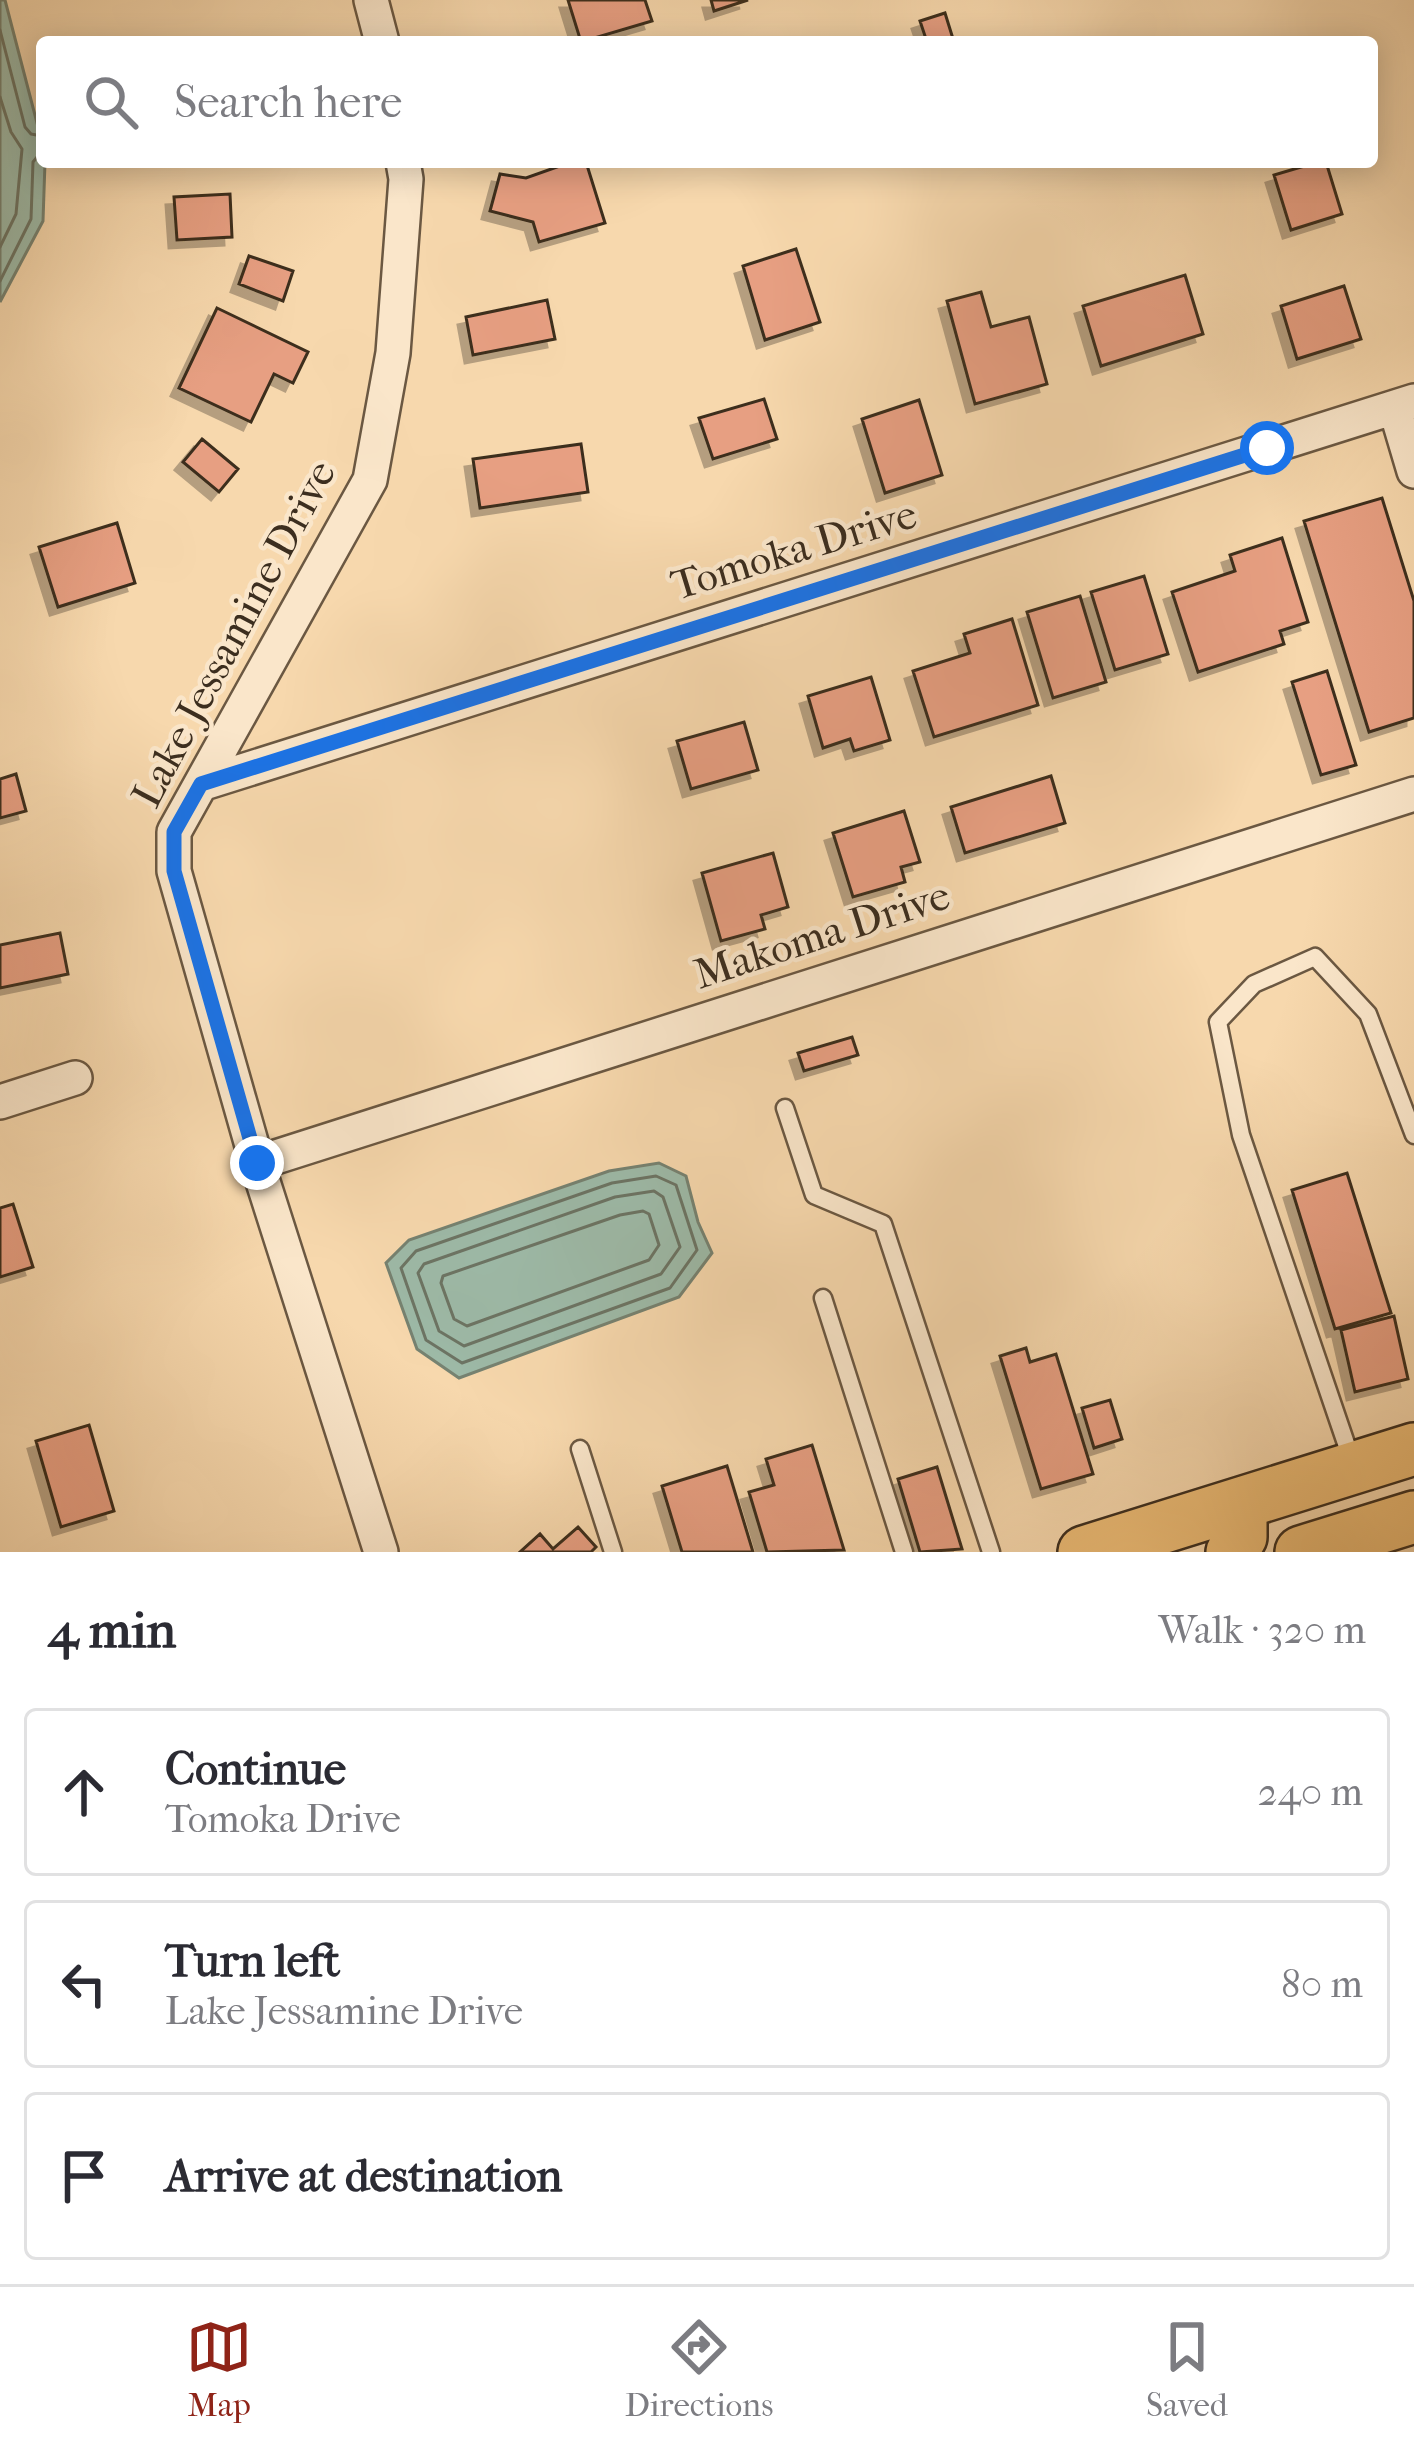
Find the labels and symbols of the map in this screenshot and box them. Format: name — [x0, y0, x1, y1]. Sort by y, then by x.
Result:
route start — [1240, 421, 1294, 475]
street label: Lake Jessamine Drive — [122, 452, 346, 816]
street label: Tomoka Drive — [665, 489, 923, 611]
street label: Makoma Drive — [688, 871, 956, 999]
route end — [230, 1136, 284, 1190]

